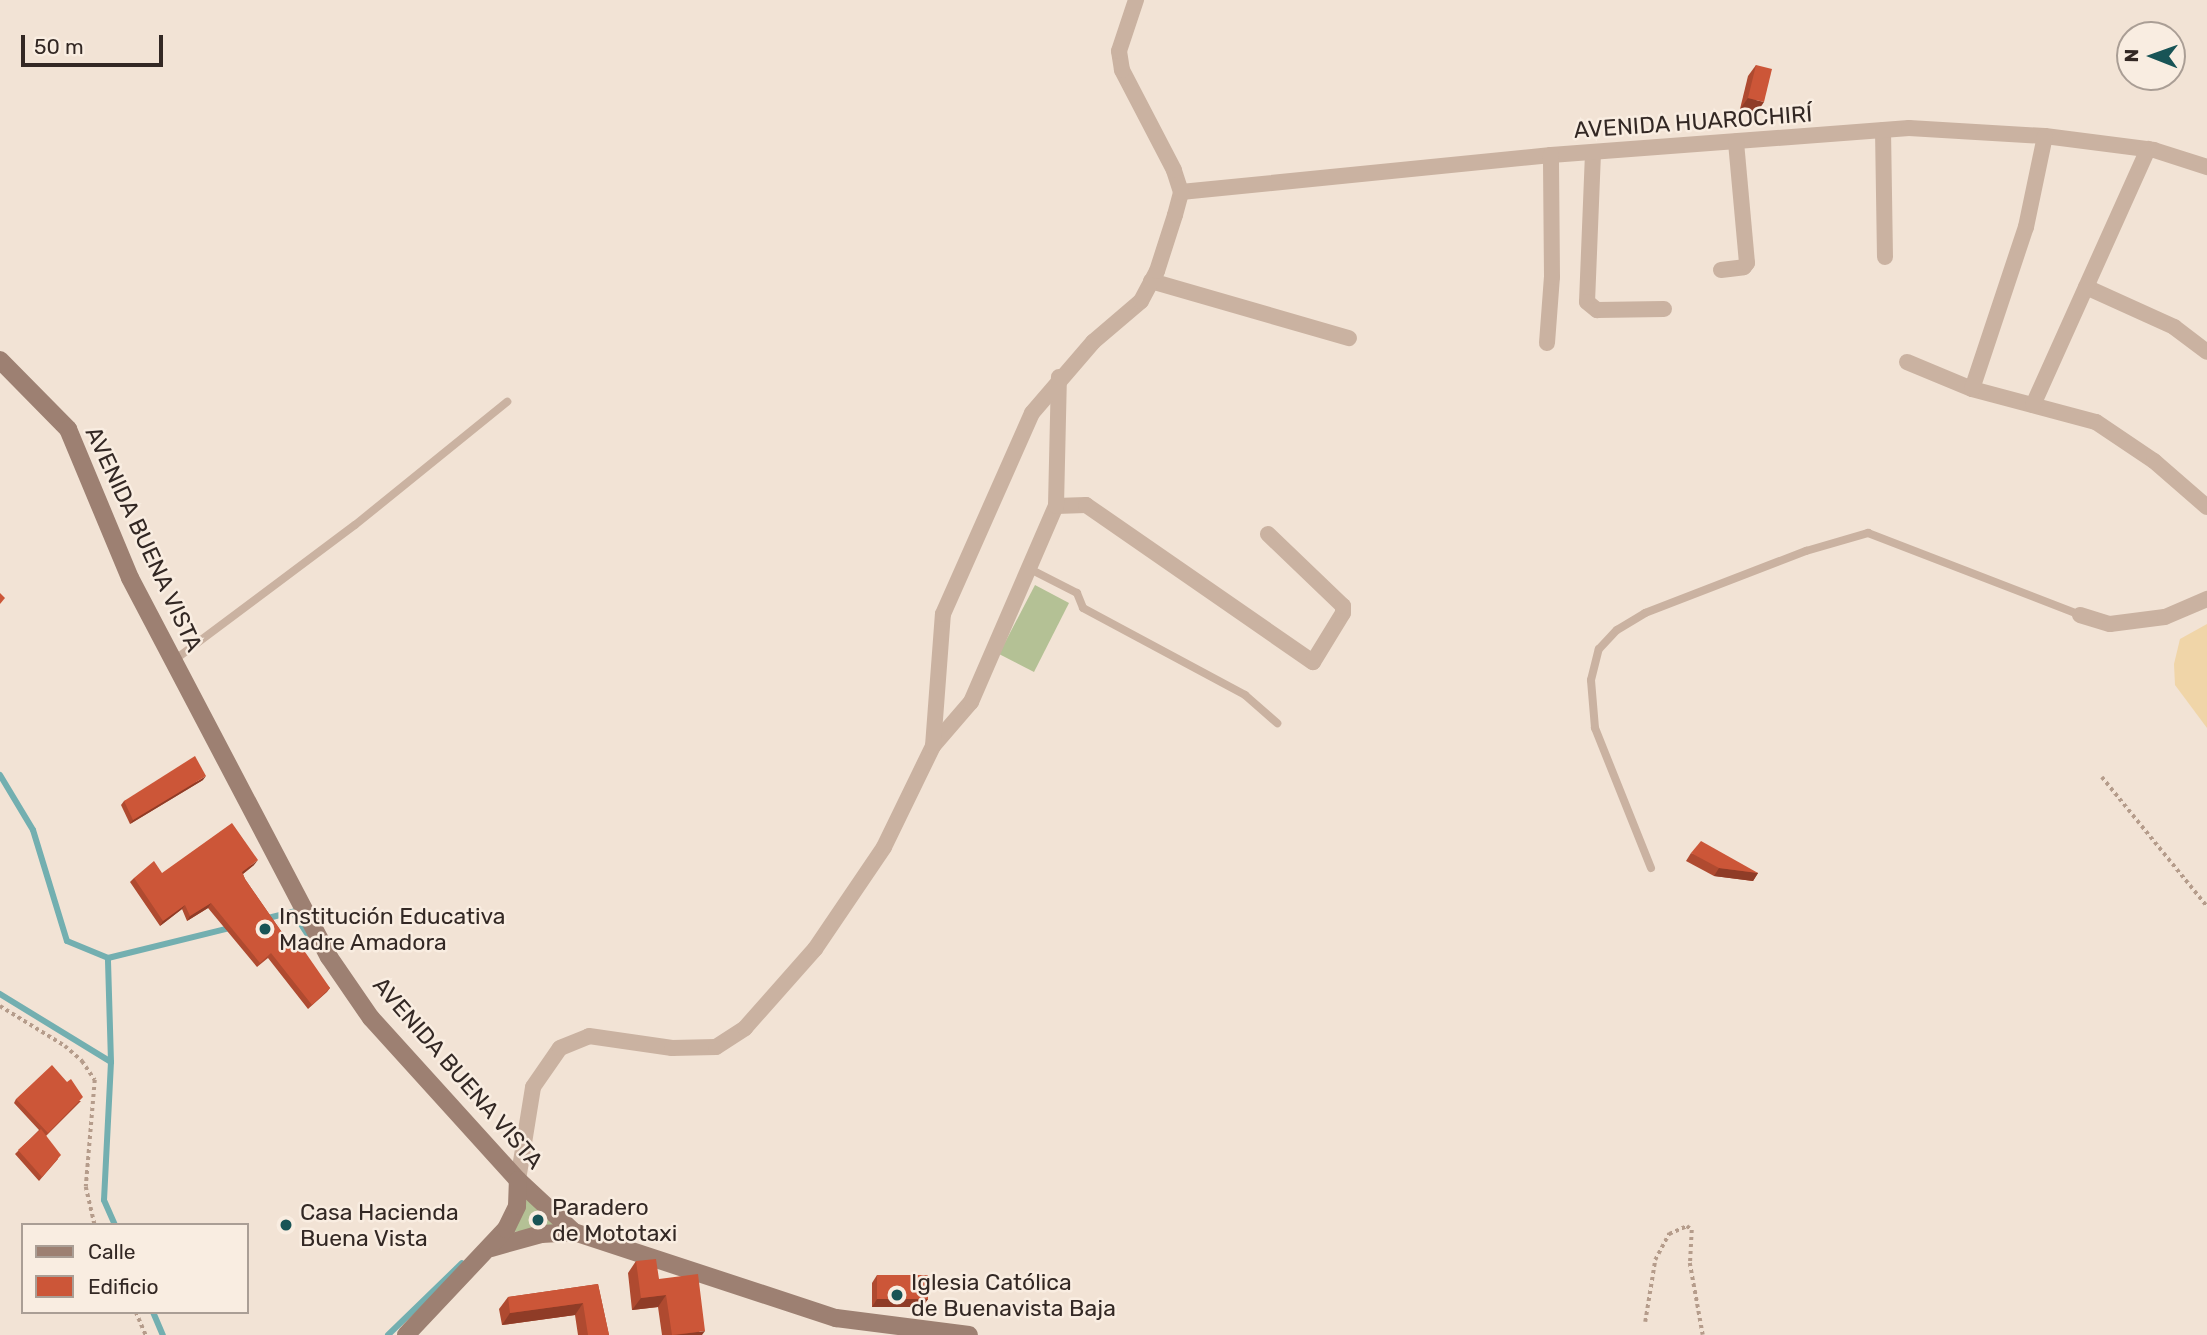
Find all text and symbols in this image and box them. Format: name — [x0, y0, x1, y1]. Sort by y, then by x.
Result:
scale bar — [24, 21, 166, 65]
north arrow — [2116, 21, 2186, 91]
text: 50 m — [34, 34, 84, 59]
text: N — [2120, 49, 2143, 63]
street label: AVENIDA HUAROCHIRÍ — [1572, 100, 1814, 144]
street label: AVENIDA BUENA VISTA — [79, 421, 209, 657]
place label: Institución Educativa Madre Amadora — [279, 902, 506, 956]
marker: Institución Educativa Madre Amadora — [257, 921, 273, 937]
street label: AVENIDA BUENA VISTA — [367, 971, 549, 1175]
place label: Paradero de Mototaxi — [552, 1193, 677, 1247]
place label: Casa Hacienda Buena Vista — [300, 1198, 459, 1252]
marker: Paradero de Mototaxi — [530, 1212, 546, 1228]
marker: Casa Hacienda Buena Vista — [278, 1217, 294, 1233]
legend — [21, 1223, 248, 1314]
text: Calle — [88, 1239, 136, 1264]
place label: Iglesia Católica de Buenavista Baja — [911, 1268, 1116, 1322]
text: Edificio — [88, 1274, 158, 1299]
marker: Iglesia Católica de Buenavista Baja — [889, 1287, 905, 1303]

